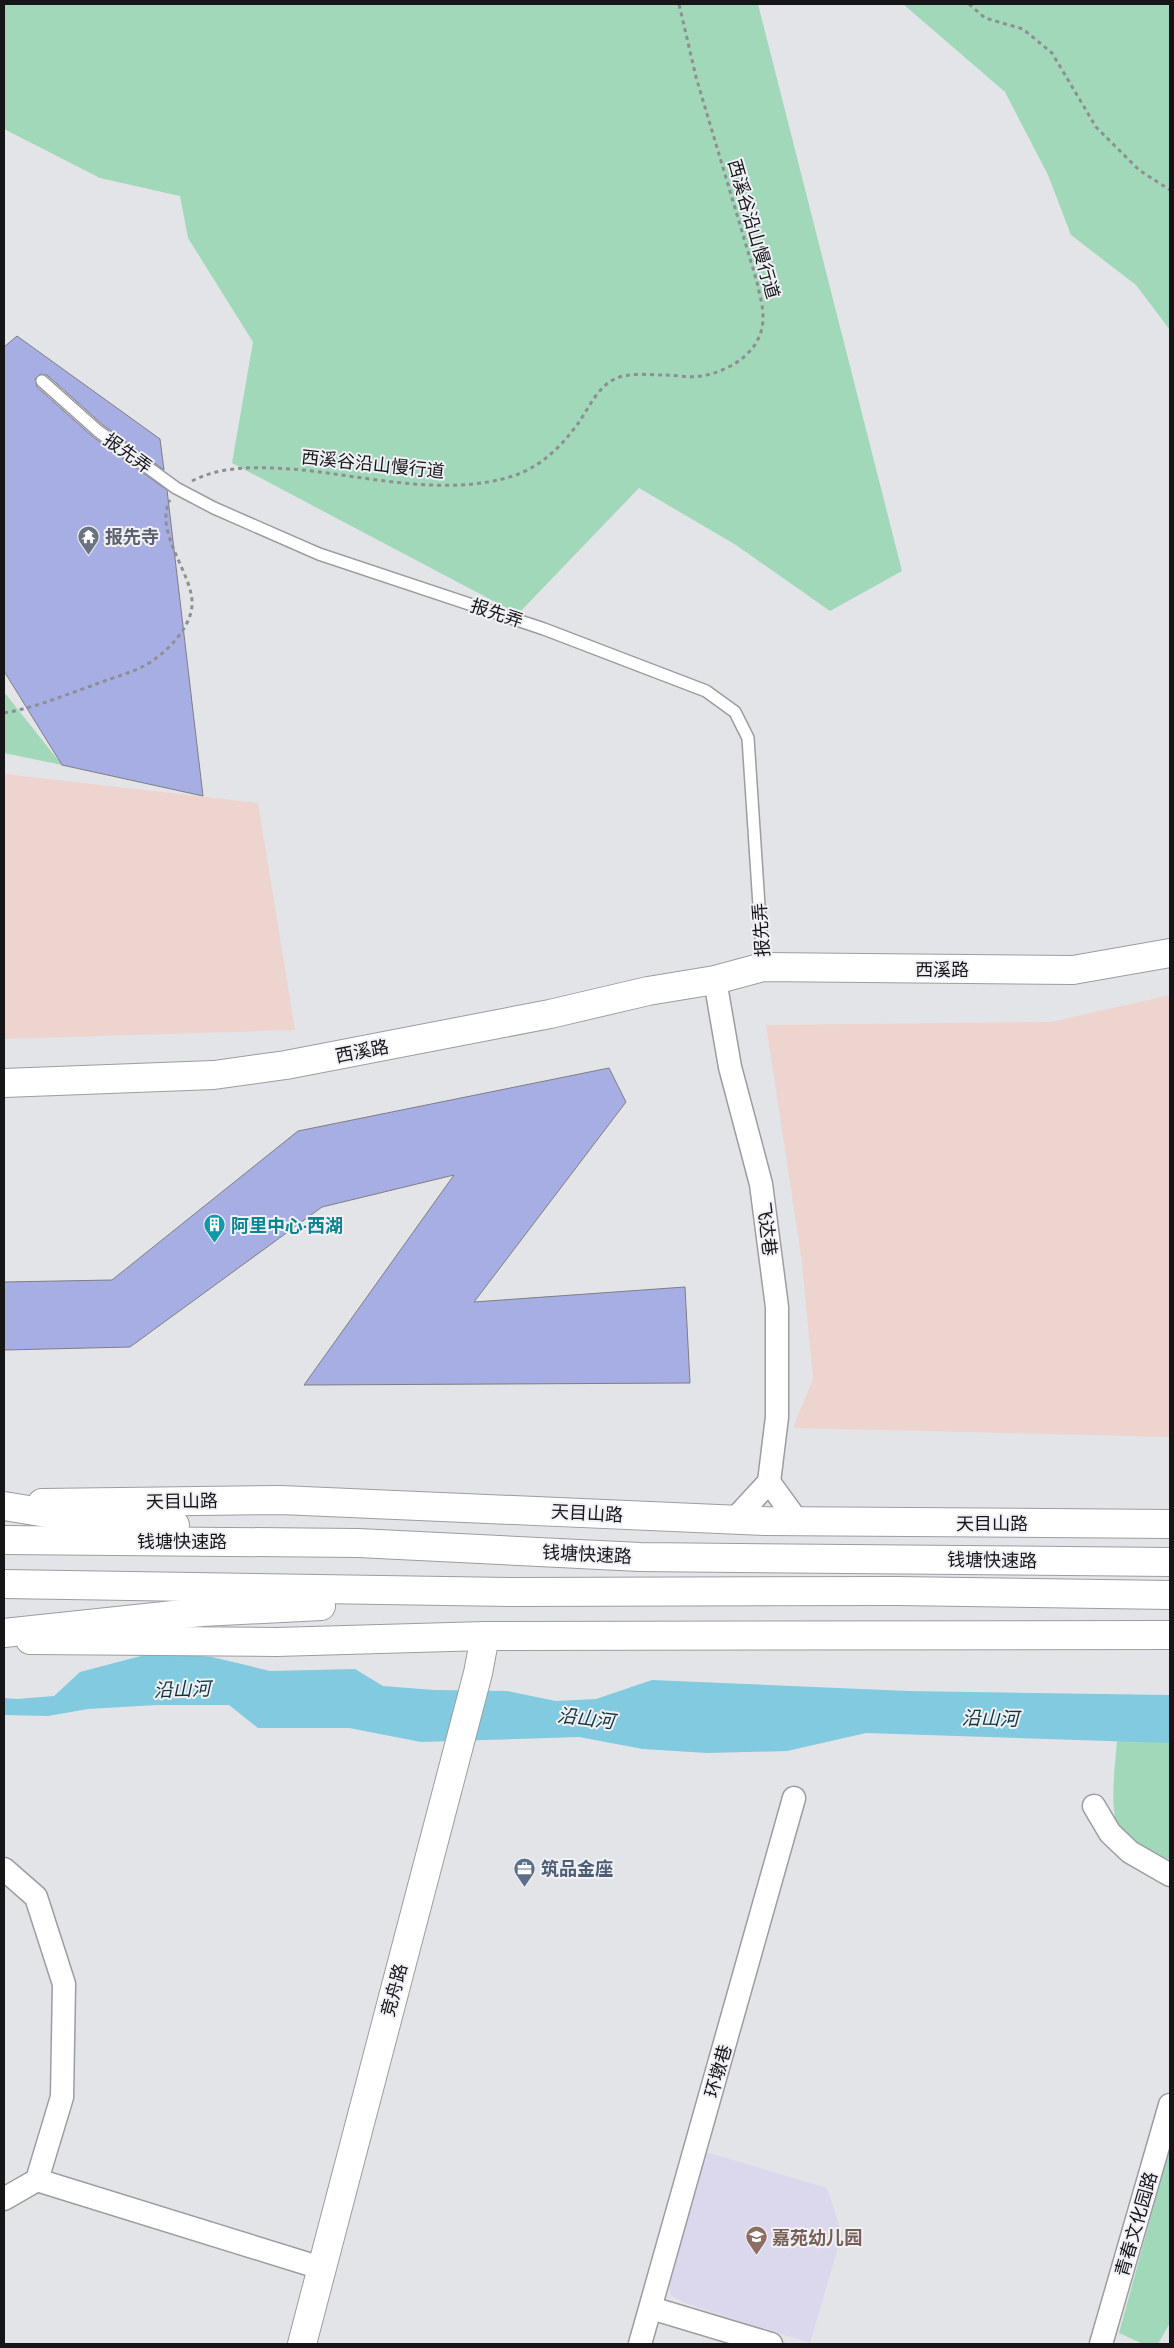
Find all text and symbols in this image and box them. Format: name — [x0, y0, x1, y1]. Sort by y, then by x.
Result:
street label: 西溪谷沿山慢行道 — [723, 157, 785, 301]
street label: 报先弄 — [99, 428, 157, 478]
street label: 西溪谷沿山慢行道 — [300, 445, 446, 483]
temple icon: 报先寺 — [77, 524, 101, 555]
place label: 报先寺 — [105, 525, 159, 548]
street label: 报先弄 — [468, 594, 526, 632]
street label: 报先弄 — [748, 902, 774, 958]
street label: 西溪路 — [915, 958, 969, 981]
street label: 西溪路 — [333, 1035, 391, 1067]
street label: 飞达巷 — [752, 1201, 782, 1257]
building icon: 阿里中心·西湖 — [203, 1213, 227, 1244]
place label: 阿里中心·西湖 — [231, 1214, 343, 1237]
street label: 天目山路 — [146, 1489, 218, 1513]
street label: 天目山路 — [550, 1500, 624, 1526]
street label: 天目山路 — [956, 1512, 1028, 1535]
street label: 钱塘快速路 — [137, 1530, 227, 1553]
street label: 钱塘快速路 — [541, 1540, 633, 1568]
street label: 钱塘快速路 — [947, 1548, 1037, 1572]
water label: 沿山河 — [153, 1676, 215, 1702]
water label: 沿山河 — [556, 1703, 620, 1734]
water label: 沿山河 — [961, 1706, 1023, 1731]
office icon: 筑品金座 — [513, 1856, 537, 1887]
place label: 筑品金座 — [541, 1857, 613, 1880]
street label: 竞舟路 — [376, 1961, 412, 2019]
street label: 环墩巷 — [700, 2042, 736, 2100]
street label: 青春文化园路 — [1110, 2169, 1162, 2279]
school or university icon: 嘉苑幼儿园 — [744, 2225, 768, 2256]
place label: 嘉苑幼儿园 — [772, 2226, 862, 2249]

